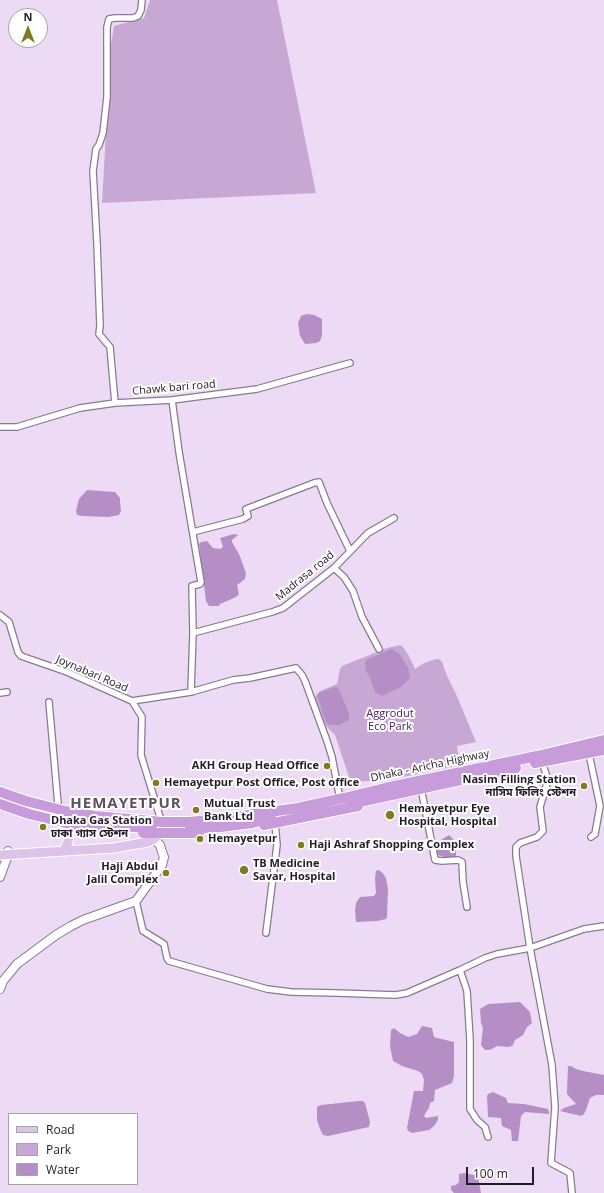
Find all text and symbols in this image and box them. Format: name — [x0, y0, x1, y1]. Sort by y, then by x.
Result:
north arrow — [8, 8, 48, 48]
text: N — [24, 9, 32, 24]
street label: Chawk bari road — [132, 378, 216, 398]
street label: Madrasa road — [273, 548, 337, 604]
street label: Joynabari Road — [54, 653, 130, 695]
park label: Aggrodut Eco Park — [366, 707, 414, 733]
street label: Dhaka - Aricha Highway — [369, 747, 491, 785]
place label: AKH Group Head Office — [192, 759, 319, 773]
marker: AKH Group Head Office — [322, 761, 332, 771]
place label: Nasim Filling Station নাসিম ফিলিং স্টেশন — [463, 773, 576, 799]
place label: Hemayetpur Post Office, Post office — [164, 776, 359, 790]
marker: Hemayetpur Post Office, Post office — [151, 778, 161, 788]
marker: Nasim Filling Station নাসিম ফিলিং স্টেশন — [579, 781, 589, 791]
district label: HEMAYETPUR — [70, 795, 182, 813]
place label: Mutual Trust Bank Ltd — [204, 797, 275, 823]
place label: Hemayetpur Eye Hospital, Hospital — [399, 802, 497, 828]
marker: Mutual Trust Bank Ltd — [191, 805, 201, 815]
marker: Hemayetpur Eye Hospital, Hospital — [384, 809, 396, 821]
place label: Dhaka Gas Station ঢাকা গ্যাস স্টেশন — [51, 814, 152, 840]
marker: Dhaka Gas Station ঢাকা গ্যাস স্টেশন — [38, 822, 48, 832]
place label: Hemayetpur — [208, 832, 277, 846]
marker: Hemayetpur — [195, 834, 205, 844]
place label: Haji Ashraf Shopping Complex — [309, 838, 474, 852]
marker: Haji Ashraf Shopping Complex — [296, 840, 306, 850]
place label: TB Medicine Savar, Hospital — [253, 857, 335, 883]
place label: Haji Abdul Jalil Complex — [87, 860, 158, 886]
marker: TB Medicine Savar, Hospital — [238, 864, 250, 876]
marker: Haji Abdul Jalil Complex — [161, 868, 171, 878]
legend — [8, 1113, 138, 1185]
text: Road — [46, 1121, 75, 1138]
text: Park — [46, 1141, 71, 1158]
scale bar — [468, 1159, 536, 1185]
text: Water — [46, 1161, 80, 1178]
text: 100 m — [473, 1165, 508, 1182]

